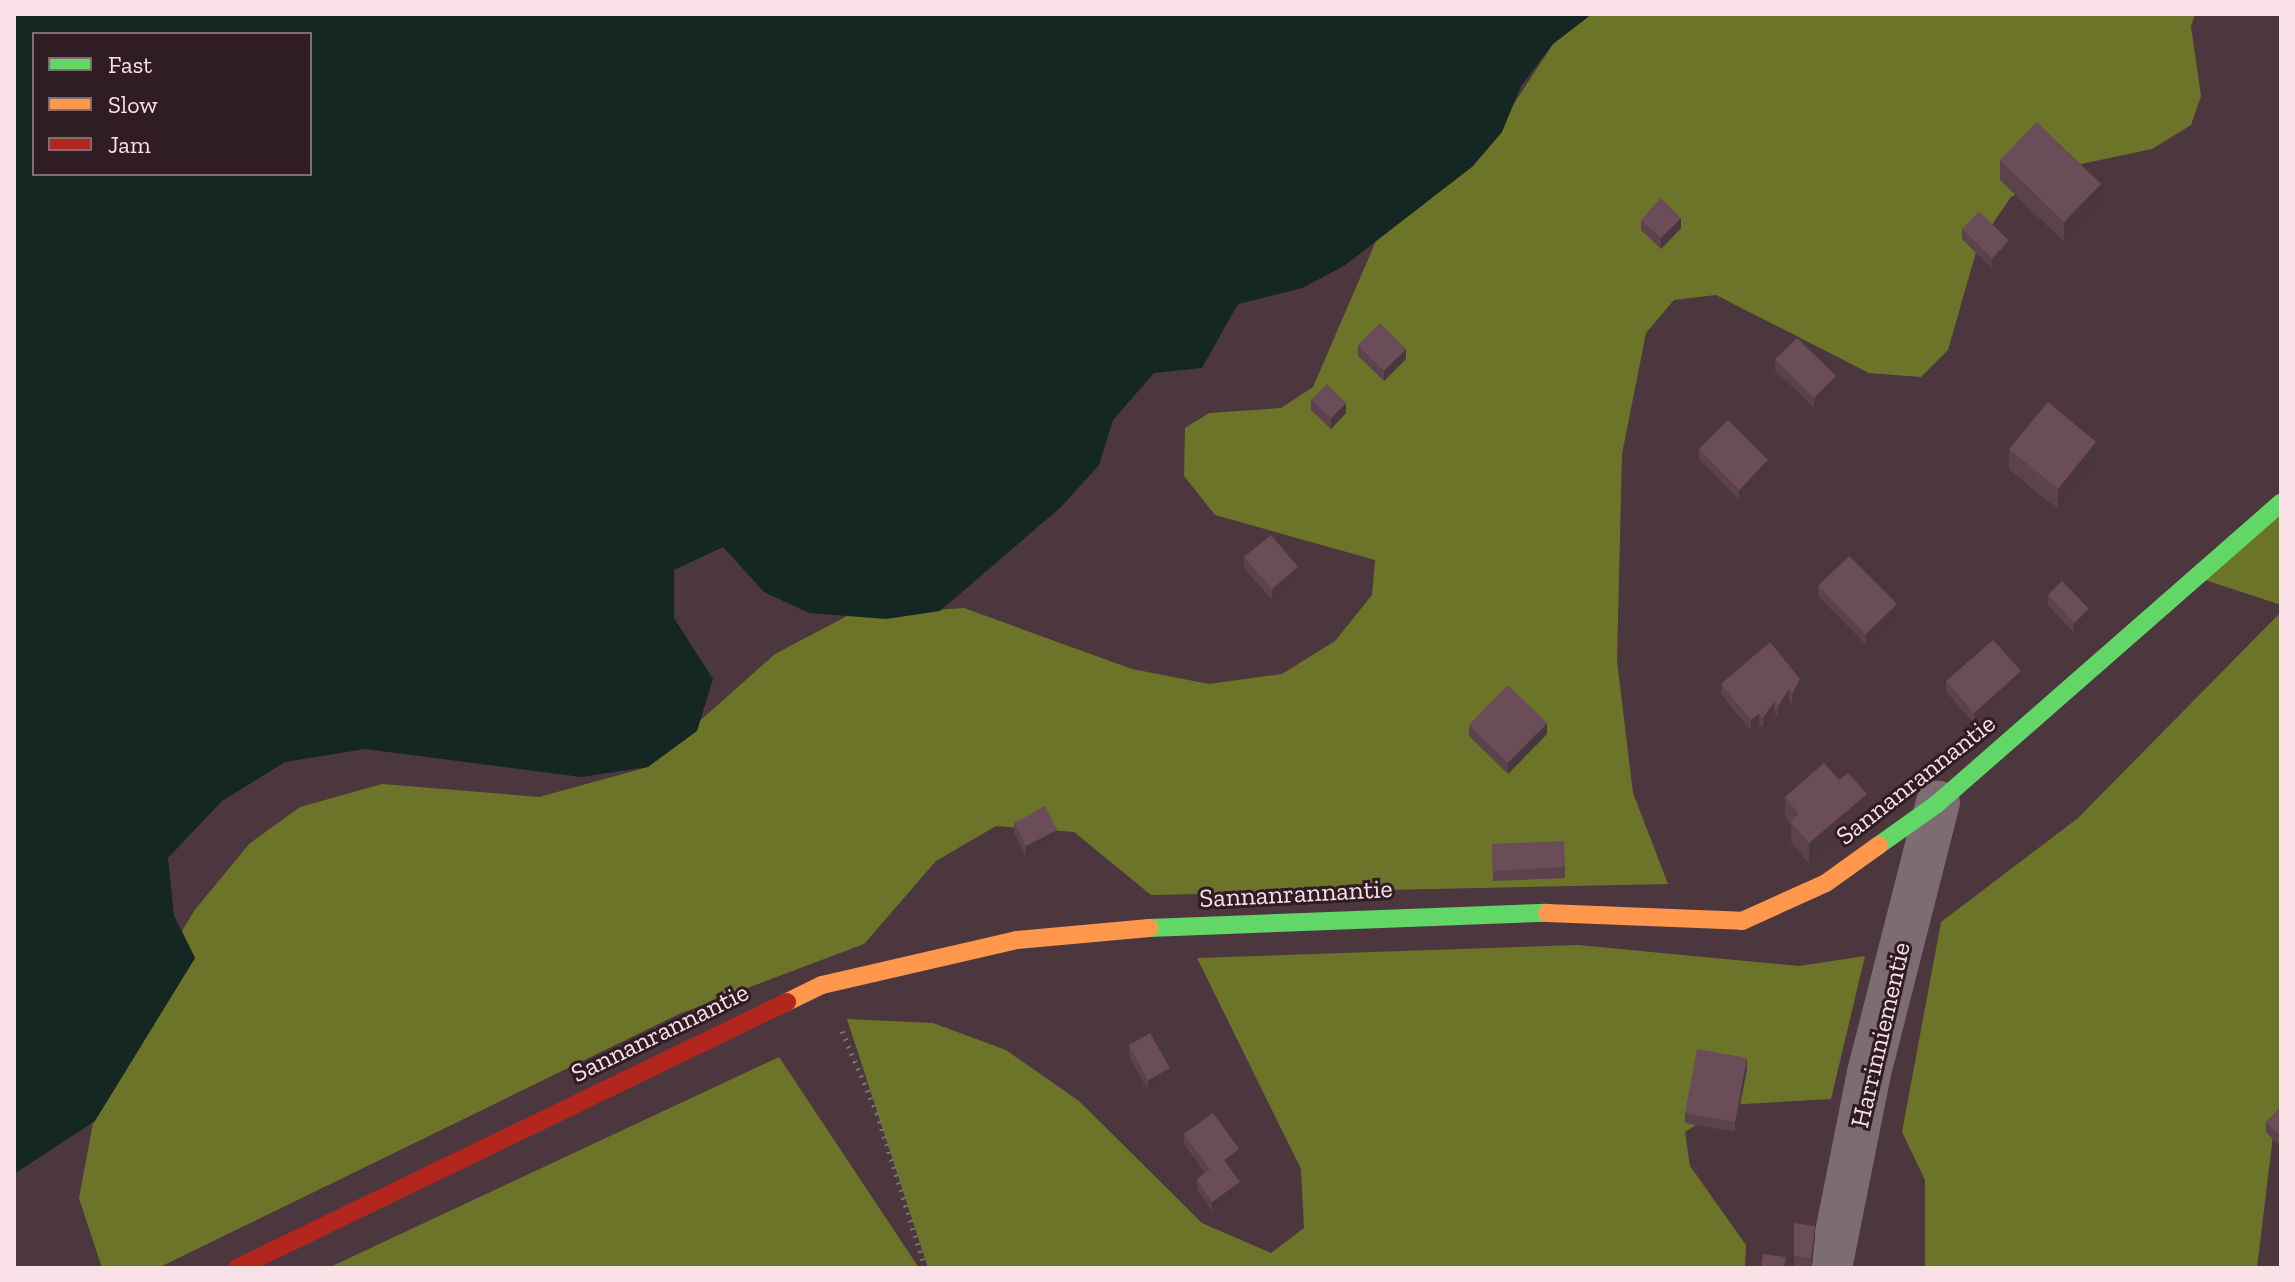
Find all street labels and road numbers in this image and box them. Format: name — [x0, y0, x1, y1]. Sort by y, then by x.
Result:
street label: Sannanrannantie — [1830, 708, 2002, 852]
street label: Sannanrannantie — [1199, 873, 1393, 915]
street label: Harrinniementie — [1845, 939, 1917, 1131]
street label: Sannanrannantie — [566, 977, 754, 1089]

